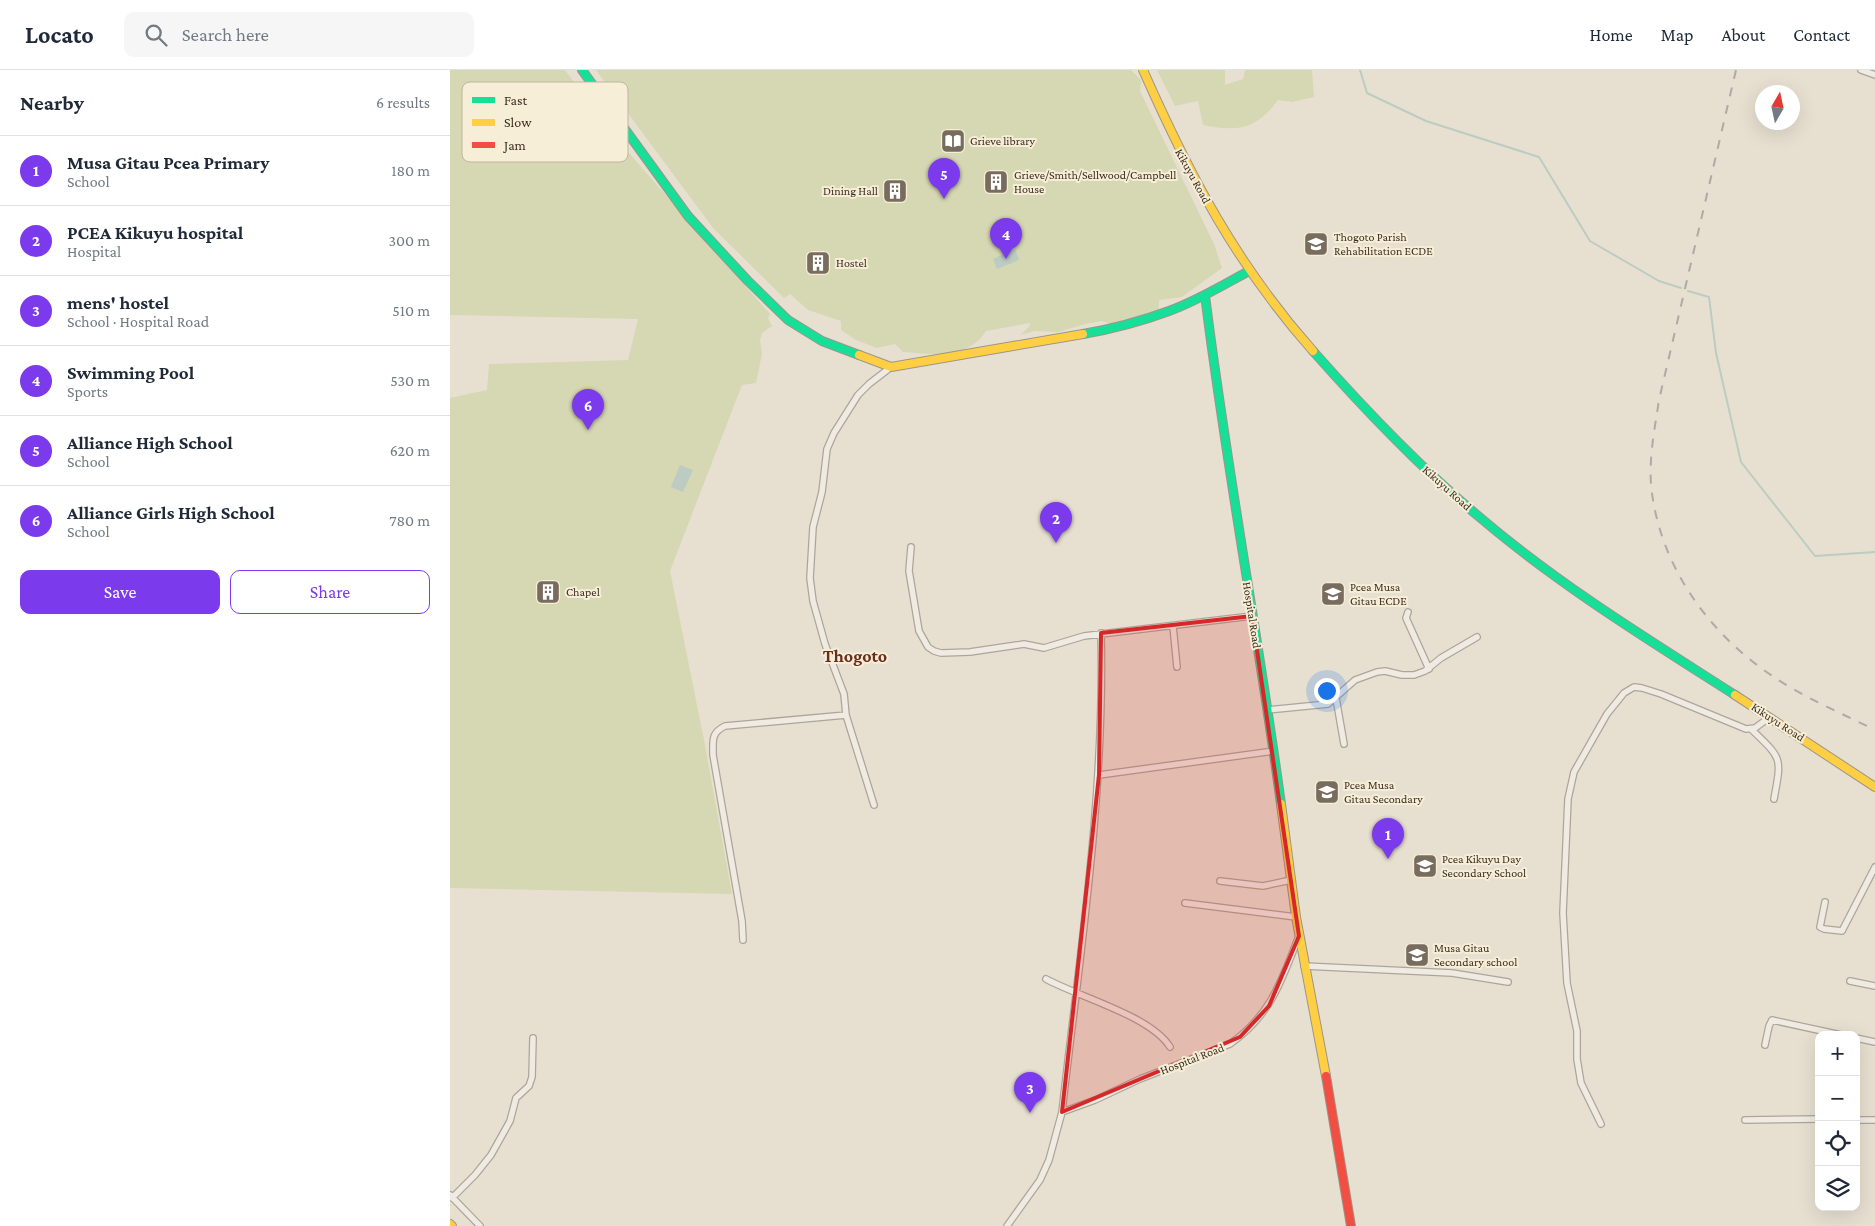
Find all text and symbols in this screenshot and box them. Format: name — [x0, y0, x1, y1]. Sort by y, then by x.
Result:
search box — [124, 12, 474, 57]
text: Locato — [25, 21, 94, 48]
icon: search — [142, 21, 170, 49]
text: Search here — [182, 24, 269, 45]
text: Home — [1590, 25, 1633, 45]
text: Map — [1661, 25, 1693, 45]
text: About — [1721, 25, 1765, 45]
text: Contact — [1793, 25, 1850, 45]
legend — [462, 82, 628, 162]
north arrow — [1755, 85, 1800, 130]
text: Nearby — [20, 91, 84, 115]
text: Fast — [504, 92, 528, 108]
text: 6 results — [376, 94, 430, 111]
text: Slow — [504, 114, 532, 130]
library icon: Grieve library — [940, 128, 966, 154]
place label: Grieve library — [970, 134, 1036, 148]
text: Jam — [502, 137, 526, 153]
street label: Kikuyu Road — [1172, 146, 1214, 206]
text: Musa Gitau Pcea Primary — [67, 152, 269, 173]
pin: 5 — [928, 158, 960, 199]
text: 1 — [33, 162, 39, 179]
text: 180 m — [391, 162, 430, 179]
place label: Grieve/Smith/Sellwood/Campbell House — [1014, 168, 1176, 196]
building icon: Grieve/Smith/Sellwood/Campbell House — [983, 169, 1009, 195]
text: School — [67, 173, 110, 190]
building icon: Dining Hall — [882, 178, 908, 204]
place label: Dining Hall — [823, 184, 878, 198]
pin: 4 — [990, 218, 1022, 259]
text: PCEA Kikuyu hospital — [67, 222, 243, 243]
place label: Thogoto Parish Rehabilitation ECDE — [1334, 230, 1433, 258]
school or university icon: Thogoto Parish Rehabilitation ECDE — [1303, 231, 1329, 257]
text: 2 — [32, 232, 40, 249]
text: 300 m — [388, 232, 430, 249]
text: Hospital — [67, 243, 121, 260]
building icon: Hostel — [805, 250, 831, 276]
place label: Hostel — [836, 256, 867, 270]
text: mens' hostel — [67, 292, 169, 313]
text: 3 — [32, 302, 40, 319]
text: 510 m — [392, 302, 430, 319]
text: School · Hospital Road — [67, 313, 209, 330]
text: Swimming Pool — [67, 362, 194, 383]
text: 4 — [32, 372, 40, 389]
text: 530 m — [390, 372, 430, 389]
text: Sports — [67, 383, 108, 400]
pin: 6 — [572, 389, 604, 430]
text: Alliance High School — [67, 432, 233, 453]
text: 5 — [32, 442, 40, 459]
text: 620 m — [390, 442, 430, 459]
text: School — [67, 453, 110, 470]
street label: Kikuyu Road — [1420, 463, 1475, 514]
text: Alliance Girls High School — [67, 502, 275, 523]
pin: 2 — [1040, 502, 1072, 543]
text: 6 — [32, 512, 40, 529]
text: 780 m — [389, 512, 430, 529]
text: School — [67, 523, 110, 540]
button: Save — [20, 570, 220, 614]
button: Share — [230, 570, 430, 614]
building icon: Chapel — [535, 579, 561, 605]
place label: Pcea Musa Gitau ECDE — [1350, 580, 1407, 608]
street label: Hospital Road — [1240, 581, 1264, 650]
school or university icon: Pcea Musa Gitau ECDE — [1320, 581, 1346, 607]
place label: Chapel — [566, 585, 600, 599]
district label: Thogoto — [823, 646, 887, 666]
your location — [1314, 678, 1340, 704]
street label: Kikuyu Road — [1749, 700, 1808, 745]
place label: Pcea Musa Gitau Secondary — [1344, 778, 1423, 806]
school or university icon: Pcea Musa Gitau Secondary — [1314, 779, 1340, 805]
pin: 1 — [1372, 818, 1404, 859]
place label: Pcea Kikuyu Day Secondary School — [1442, 852, 1526, 880]
school or university icon: Pcea Kikuyu Day Secondary School — [1412, 853, 1438, 879]
place label: Musa Gitau Secondary school — [1434, 941, 1517, 969]
school or university icon: Musa Gitau Secondary school — [1404, 942, 1430, 968]
map controls — [1815, 1031, 1860, 1211]
button: + — [1815, 1031, 1860, 1076]
street label: Hospital Road — [1158, 1040, 1227, 1078]
pin: 3 — [1014, 1072, 1046, 1113]
button: − — [1815, 1076, 1860, 1121]
button: locate — [1815, 1121, 1860, 1166]
button: layers — [1815, 1166, 1860, 1211]

